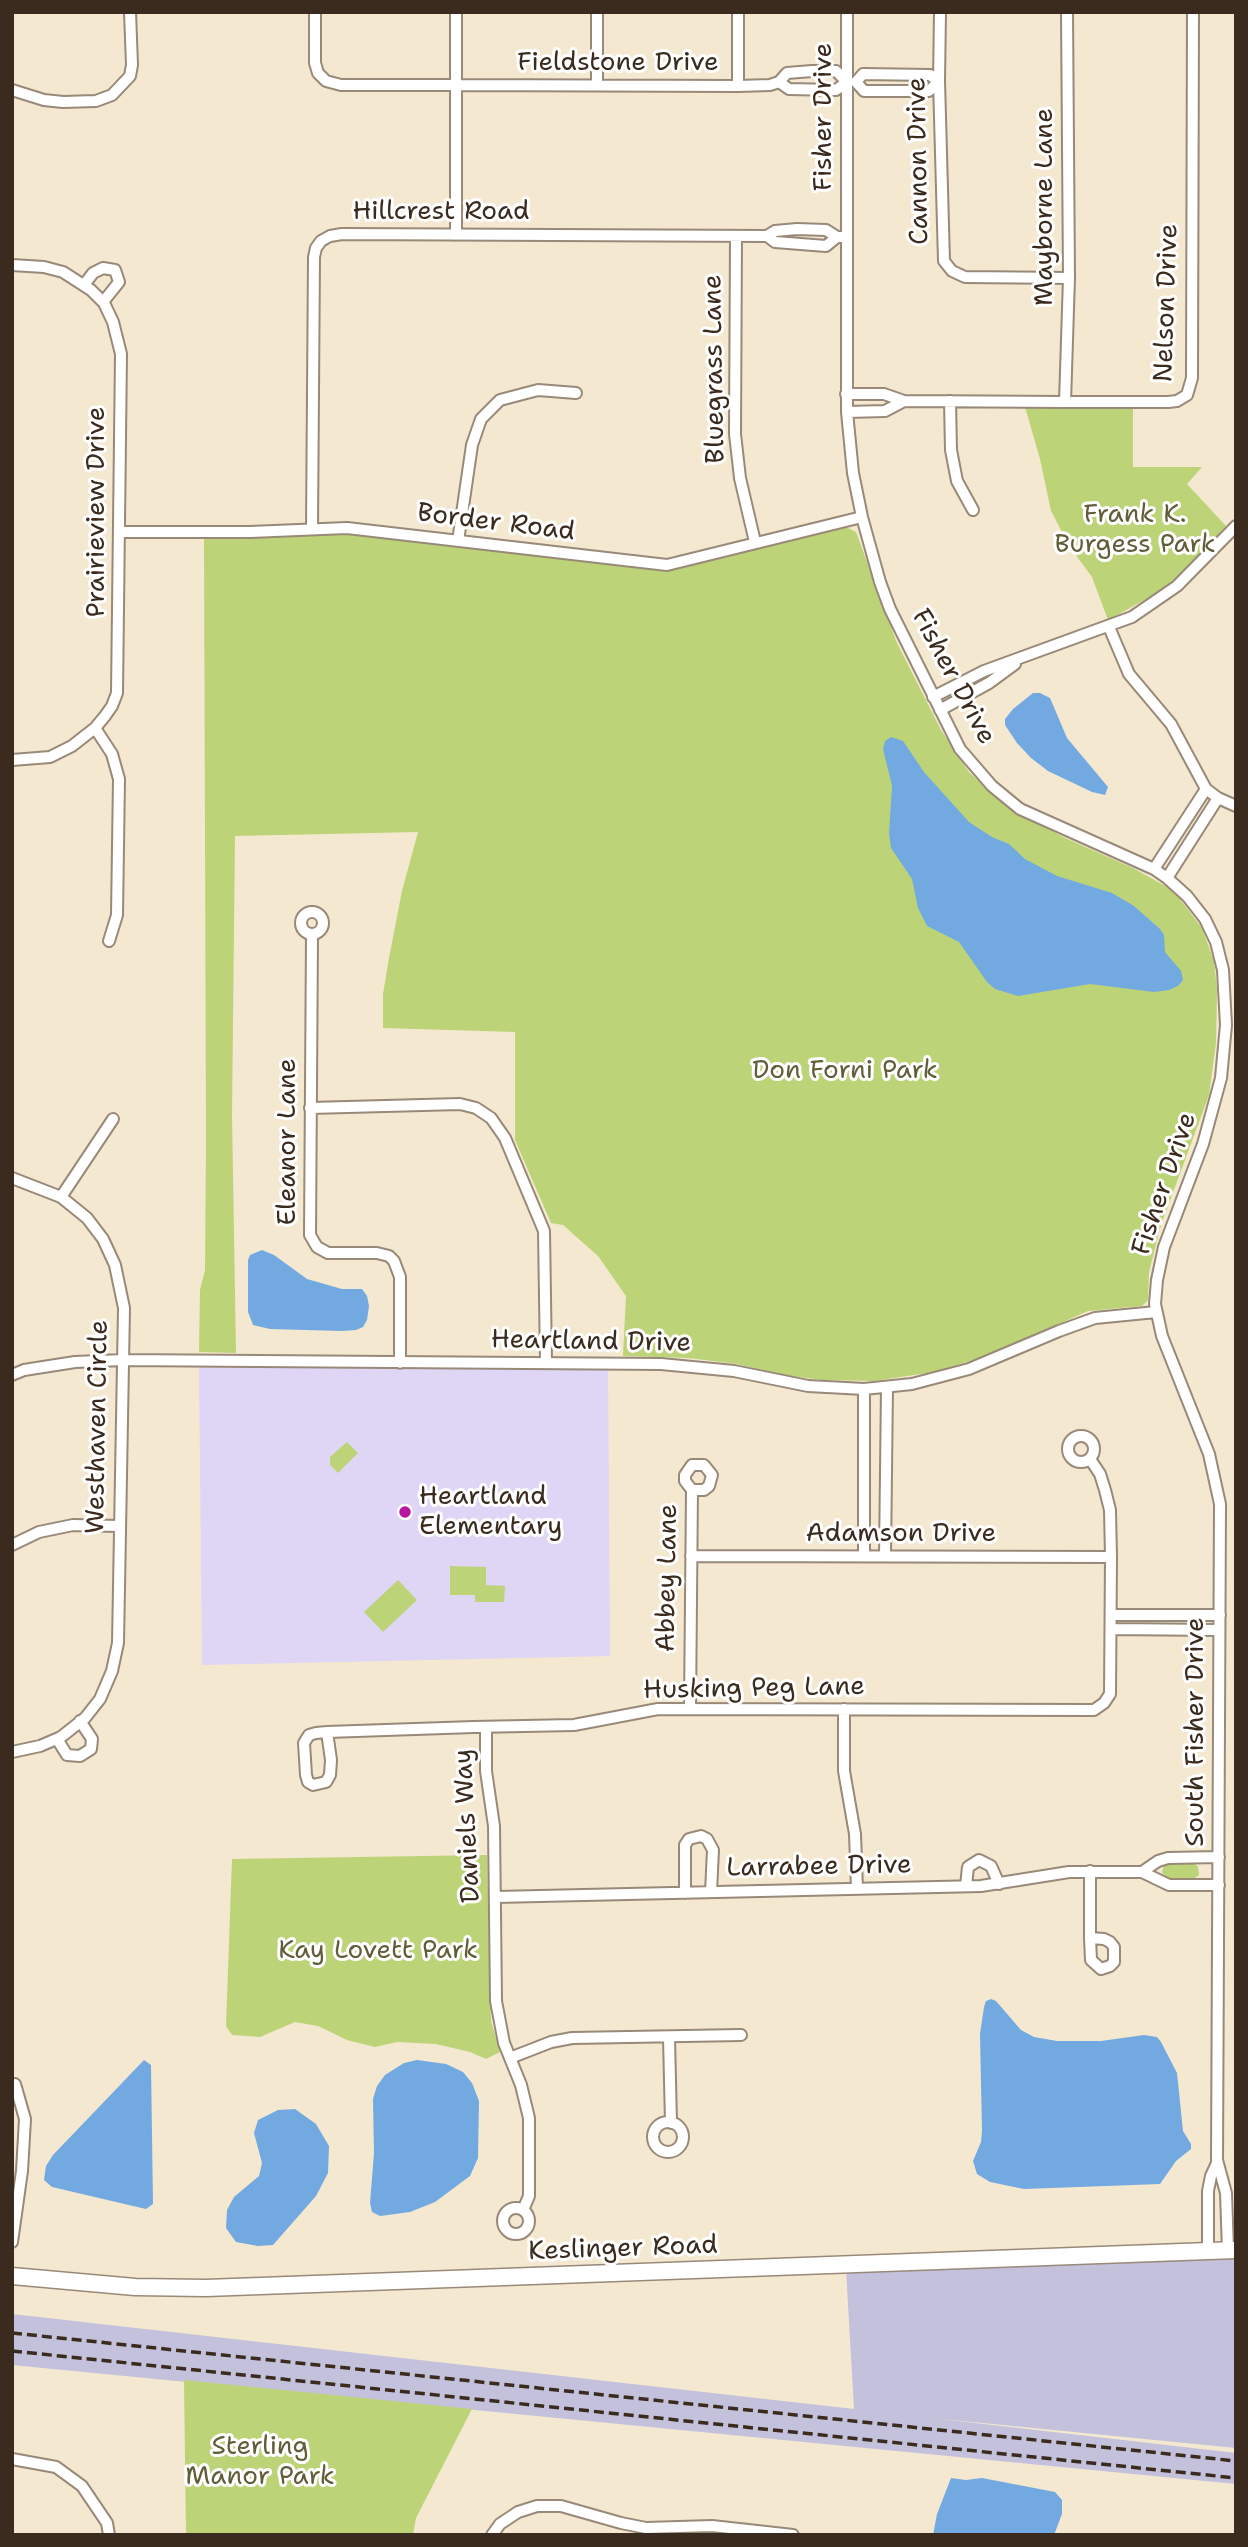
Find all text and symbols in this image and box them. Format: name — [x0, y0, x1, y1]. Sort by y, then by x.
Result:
street label: Fisher Drive — [808, 43, 840, 191]
street label: Fieldstone Drive — [517, 47, 719, 79]
street label: Cannon Drive — [902, 77, 936, 245]
street label: Mayborne Lane — [1029, 108, 1061, 306]
street label: Hillcrest Road — [353, 196, 529, 228]
street label: Nelson Drive — [1149, 223, 1185, 383]
street label: Bluegrass Lane — [698, 274, 732, 464]
street label: Prairieview Drive — [81, 406, 113, 618]
street label: Border Road — [415, 498, 577, 548]
park label: Frank K. Burgess Park — [1054, 499, 1216, 560]
street label: Fisher Drive — [904, 604, 1002, 750]
park label: Don Forni Park — [752, 1055, 938, 1087]
street label: Eleanor Lane — [272, 1058, 304, 1226]
street label: Fisher Drive — [1126, 1109, 1204, 1259]
street label: Westhaven Circle — [81, 1320, 115, 1534]
street label: Heartland Drive — [491, 1325, 691, 1359]
place label: Heartland Elementary — [419, 1481, 562, 1542]
marker: Heartland Elementary — [397, 1504, 413, 1520]
street label: Abbey Lane — [651, 1504, 685, 1652]
street label: Adamson Drive — [806, 1518, 996, 1550]
street label: South Fisher Drive — [1180, 1617, 1212, 1847]
street label: Husking Peg Lane — [643, 1671, 865, 1707]
street label: Daniels Way — [448, 1748, 488, 1904]
street label: Larrabee Drive — [726, 1850, 912, 1884]
park label: Kay Lovett Park — [278, 1935, 478, 1967]
street label: Keslinger Road — [528, 2230, 718, 2268]
park label: Sterling Manor Park — [185, 2431, 335, 2492]

